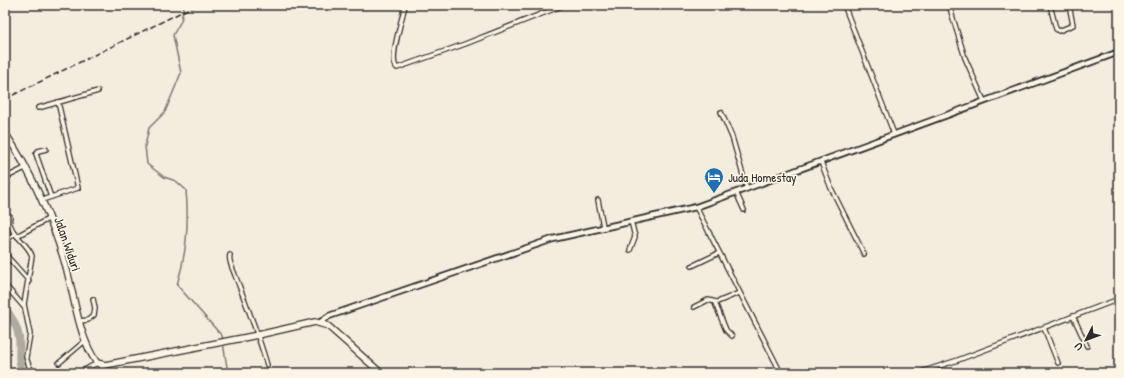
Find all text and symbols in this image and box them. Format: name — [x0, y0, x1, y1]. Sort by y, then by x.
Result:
hotel icon: Juda Homestay — [703, 166, 725, 194]
place label: Juda Homestay — [728, 168, 797, 186]
street label: Jalan Widuri — [50, 214, 86, 274]
north arrow — [1066, 320, 1106, 360]
text: U — [1071, 340, 1086, 354]

